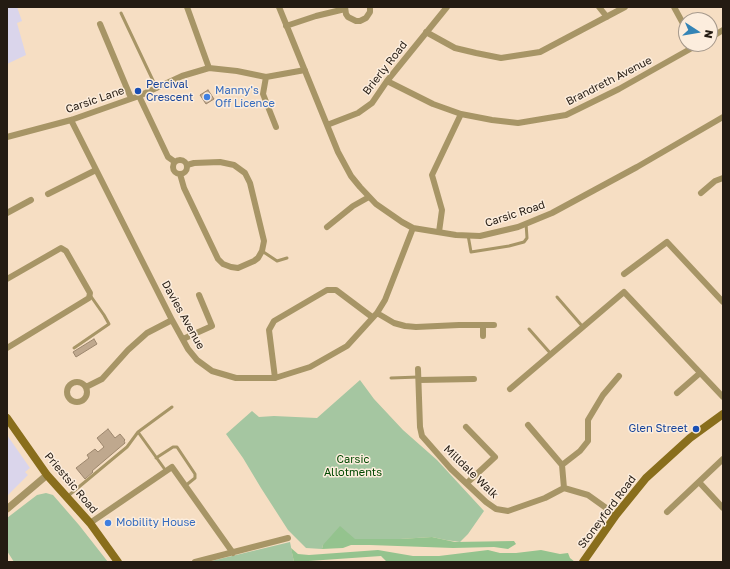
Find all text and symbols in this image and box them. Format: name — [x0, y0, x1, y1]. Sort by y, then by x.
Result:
north arrow — [678, 12, 718, 52]
text: N — [702, 29, 716, 40]
street label: Brierly Road — [360, 39, 410, 97]
street label: Brandreth Avenue — [564, 54, 654, 108]
place label: Percival Crescent — [146, 78, 193, 104]
street label: Carsic Lane — [64, 84, 126, 116]
place label: Manny's Off Licence — [215, 84, 275, 110]
marker: Percival Crescent — [133, 86, 143, 96]
marker: Manny's Off Licence — [202, 92, 212, 102]
street label: Carsic Road — [483, 198, 547, 230]
street label: Davies Avenue — [159, 278, 207, 352]
place label: Glen Street — [628, 422, 688, 436]
marker: Glen Street — [691, 424, 701, 434]
street label: Milldale Walk — [441, 443, 501, 501]
street label: Priestsic Road — [42, 450, 100, 516]
park label: Carsic Allotments — [324, 453, 382, 479]
street label: Stoneyford Road — [575, 473, 639, 551]
place label: Mobility House — [116, 516, 196, 530]
marker: Mobility House — [103, 518, 113, 528]

